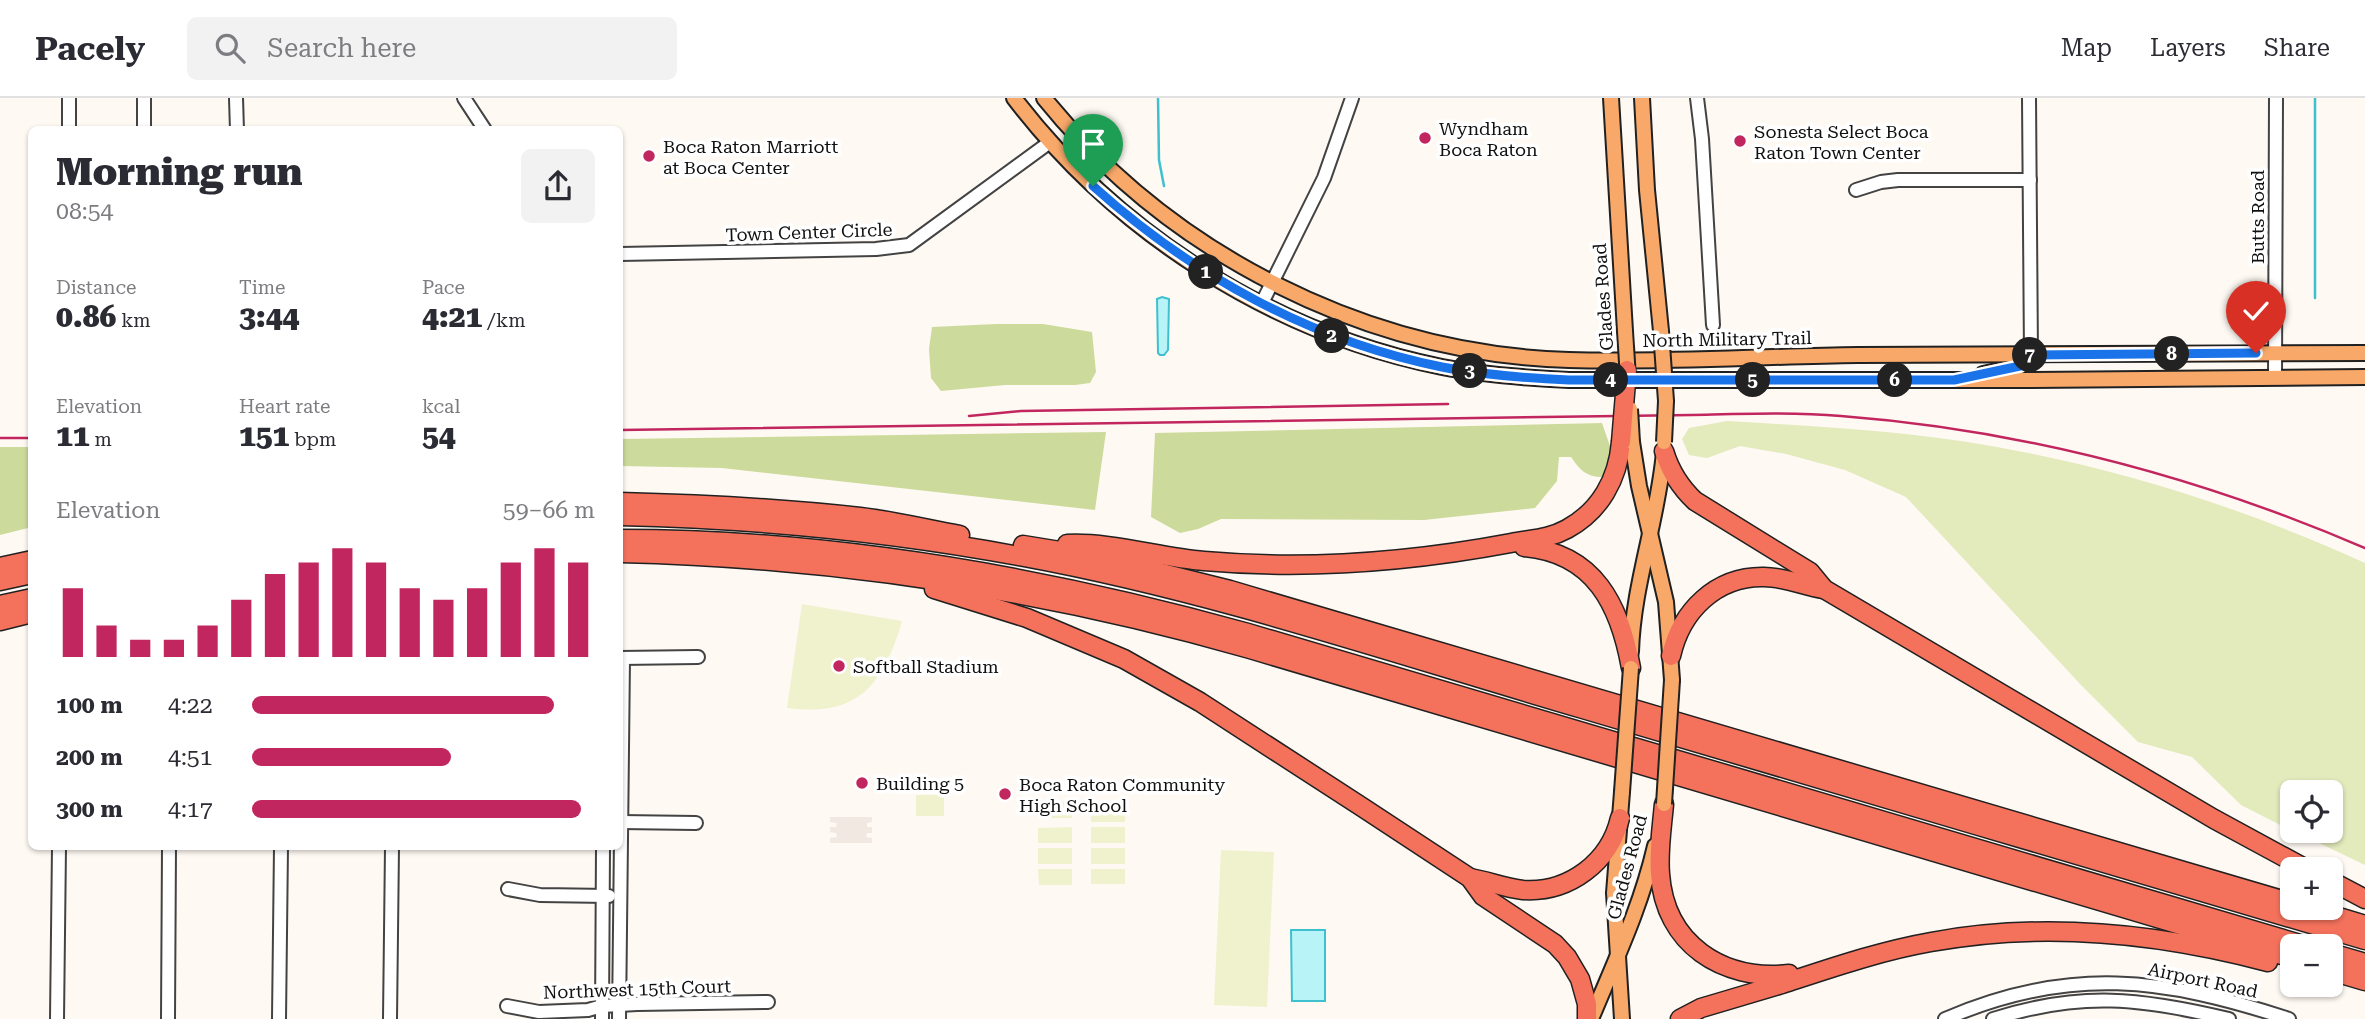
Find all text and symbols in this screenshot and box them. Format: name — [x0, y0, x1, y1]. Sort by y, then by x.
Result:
search box — [187, 17, 677, 80]
text: Pacely — [35, 29, 145, 68]
icon: search — [211, 29, 249, 67]
text: Search here — [267, 33, 416, 63]
text: Map — [2061, 34, 2112, 62]
text: Layers — [2150, 34, 2226, 62]
text: Share — [2264, 34, 2330, 62]
pin — [1063, 114, 1123, 186]
place label: Wyndham Boca Raton — [1439, 118, 1538, 160]
place label: Sonesta Select Boca Raton Town Center — [1754, 121, 1929, 163]
icon: arrive — [1074, 125, 1112, 163]
marker: Wyndham Boca Raton — [1417, 130, 1433, 146]
marker: Sonesta Select Boca Raton Town Center — [1732, 133, 1748, 149]
place label: Boca Raton Marriott at Boca Center — [663, 136, 838, 178]
marker: Boca Raton Marriott at Boca Center — [641, 148, 657, 164]
button: share — [521, 149, 595, 223]
text: Morning run — [56, 150, 303, 194]
street label: Butts Road — [2247, 170, 2268, 264]
text: 08:54 — [56, 198, 113, 225]
street label: Town Center Circle — [725, 219, 893, 245]
street label: Glades Road — [1589, 242, 1617, 352]
pin: 1 — [1188, 254, 1224, 290]
text: 1 — [1200, 260, 1211, 283]
text: Distance — [56, 276, 136, 299]
text: Time — [239, 276, 286, 299]
text: Pace — [422, 276, 465, 299]
pin — [2226, 281, 2286, 353]
icon: check — [2237, 292, 2275, 330]
text: 0.86 — [56, 299, 116, 334]
text: 3:44 — [239, 299, 299, 334]
text: 4:21 — [422, 299, 482, 334]
text: km — [116, 309, 151, 332]
text: /km — [482, 309, 526, 332]
pin: 2 — [1314, 318, 1350, 354]
text: 2 — [1326, 324, 1337, 347]
street label: North Military Trail — [1642, 327, 1812, 351]
pin: 8 — [2154, 336, 2190, 372]
pin: 7 — [2012, 338, 2048, 372]
text: 8 — [2166, 342, 2177, 365]
text: 7 — [2024, 343, 2035, 366]
pin: 3 — [1452, 354, 1488, 388]
text: 3 — [1464, 359, 1475, 382]
pin: 4 — [1594, 362, 1628, 398]
pin: 5 — [1736, 362, 1770, 398]
pin: 6 — [1878, 362, 1912, 398]
text: 4 — [1605, 368, 1616, 391]
text: 5 — [1747, 368, 1758, 391]
text: 6 — [1889, 368, 1900, 391]
text: Elevation — [56, 395, 142, 418]
text: Heart rate — [239, 395, 330, 418]
text: kcal — [422, 395, 460, 418]
text: 11 — [56, 418, 90, 453]
text: 151 — [239, 418, 289, 453]
text: 54 — [422, 418, 456, 453]
text: m — [90, 428, 112, 451]
text: bpm — [289, 428, 336, 451]
text: Elevation — [56, 497, 160, 524]
text: 59–66 m — [503, 497, 595, 524]
place label: Softball Stadium — [853, 656, 999, 677]
marker: Softball Stadium — [831, 658, 847, 674]
text: 100 m — [56, 692, 123, 719]
text: 4:22 — [168, 692, 213, 719]
text: 200 m — [56, 744, 123, 771]
text: 4:51 — [168, 744, 213, 771]
place label: Building 5 — [876, 773, 964, 794]
place label: Boca Raton Community High School — [1019, 774, 1225, 816]
marker: Building 5 — [854, 775, 870, 791]
map controls — [2280, 780, 2343, 997]
button: locate — [2280, 780, 2343, 843]
marker: Boca Raton Community High School — [997, 786, 1013, 802]
text: 300 m — [56, 796, 123, 823]
text: 4:17 — [168, 796, 213, 823]
street label: Glades Road — [1603, 812, 1651, 922]
button: + — [2280, 857, 2343, 920]
button: − — [2280, 934, 2343, 997]
street label: Airport Road — [2146, 958, 2260, 1002]
street label: Northwest 15th Court — [543, 975, 732, 1003]

